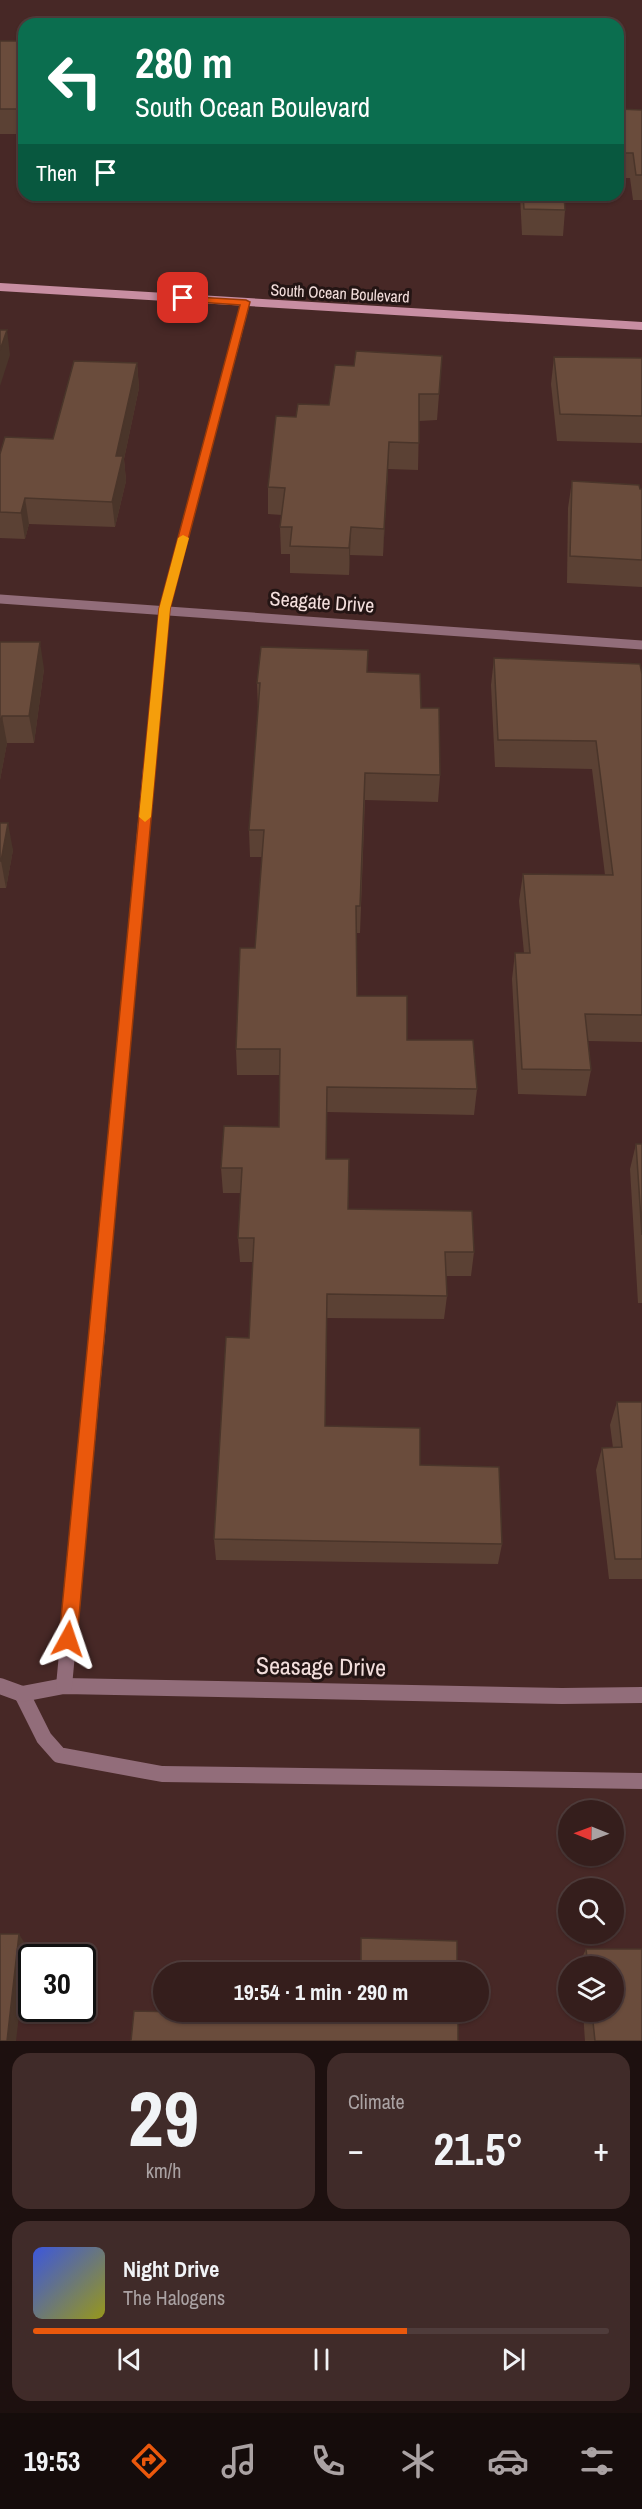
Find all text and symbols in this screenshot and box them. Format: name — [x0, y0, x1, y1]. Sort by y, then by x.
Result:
text: 280 m — [135, 35, 233, 91]
icon: left — [36, 42, 114, 120]
text: South Ocean Boulevard — [135, 89, 370, 125]
icon: arrive — [89, 156, 122, 189]
text: Then — [36, 158, 77, 188]
pin — [157, 272, 208, 323]
street label: South Ocean Boulevard — [270, 278, 410, 308]
icon: arrive — [166, 281, 199, 314]
street label: Seagate Drive — [269, 584, 375, 619]
position arrow — [36, 1607, 100, 1671]
street label: Seasage Drive — [256, 1649, 386, 1683]
north arrow — [558, 1800, 624, 1866]
map controls — [558, 1800, 624, 2022]
button: search — [558, 1878, 624, 1944]
speed limit sign: 30 — [18, 1944, 96, 2022]
button: layers — [558, 1956, 624, 2022]
text: 19:54 · 1 min · 290 m — [234, 1977, 408, 2007]
text: 29 — [128, 2065, 199, 2170]
text: Climate — [348, 2088, 405, 2115]
text: 21.5° — [434, 2118, 523, 2179]
text: − — [348, 2127, 364, 2171]
text: + — [593, 2127, 609, 2171]
text: km/h — [146, 2157, 181, 2184]
text: Night Drive — [123, 2254, 219, 2284]
text: The Halogens — [123, 2284, 225, 2311]
icon: previous — [113, 2343, 146, 2376]
icon: pause — [305, 2343, 338, 2376]
icon: next — [497, 2343, 530, 2376]
icon: directions — [128, 2440, 170, 2482]
icon: music — [218, 2440, 260, 2482]
icon: phone — [307, 2440, 349, 2482]
icon: climate — [397, 2440, 439, 2482]
icon: car — [487, 2440, 529, 2482]
icon: filters — [576, 2440, 618, 2482]
text: 19:53 — [24, 2443, 80, 2479]

